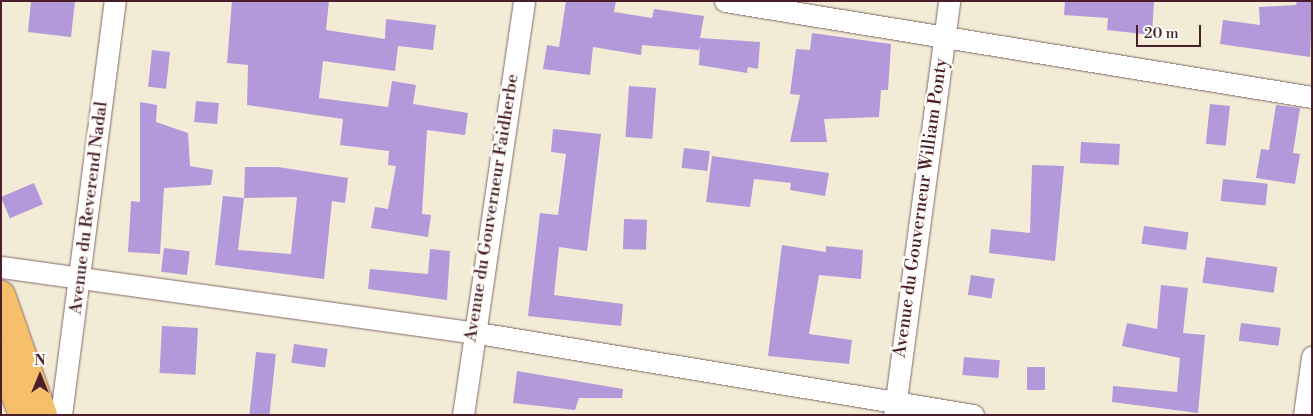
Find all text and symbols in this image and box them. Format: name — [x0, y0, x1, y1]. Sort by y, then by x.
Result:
scale bar — [1138, 15, 1203, 47]
text: 20 m — [1144, 24, 1179, 43]
street label: Avenue du Gouverneur William Ponty — [889, 57, 953, 359]
street label: Avenue du Gouverneur Faidherbe — [460, 72, 524, 344]
street label: Avenue du Reverend Nadal — [65, 100, 113, 316]
north arrow — [15, 351, 65, 401]
text: N — [34, 352, 46, 370]

